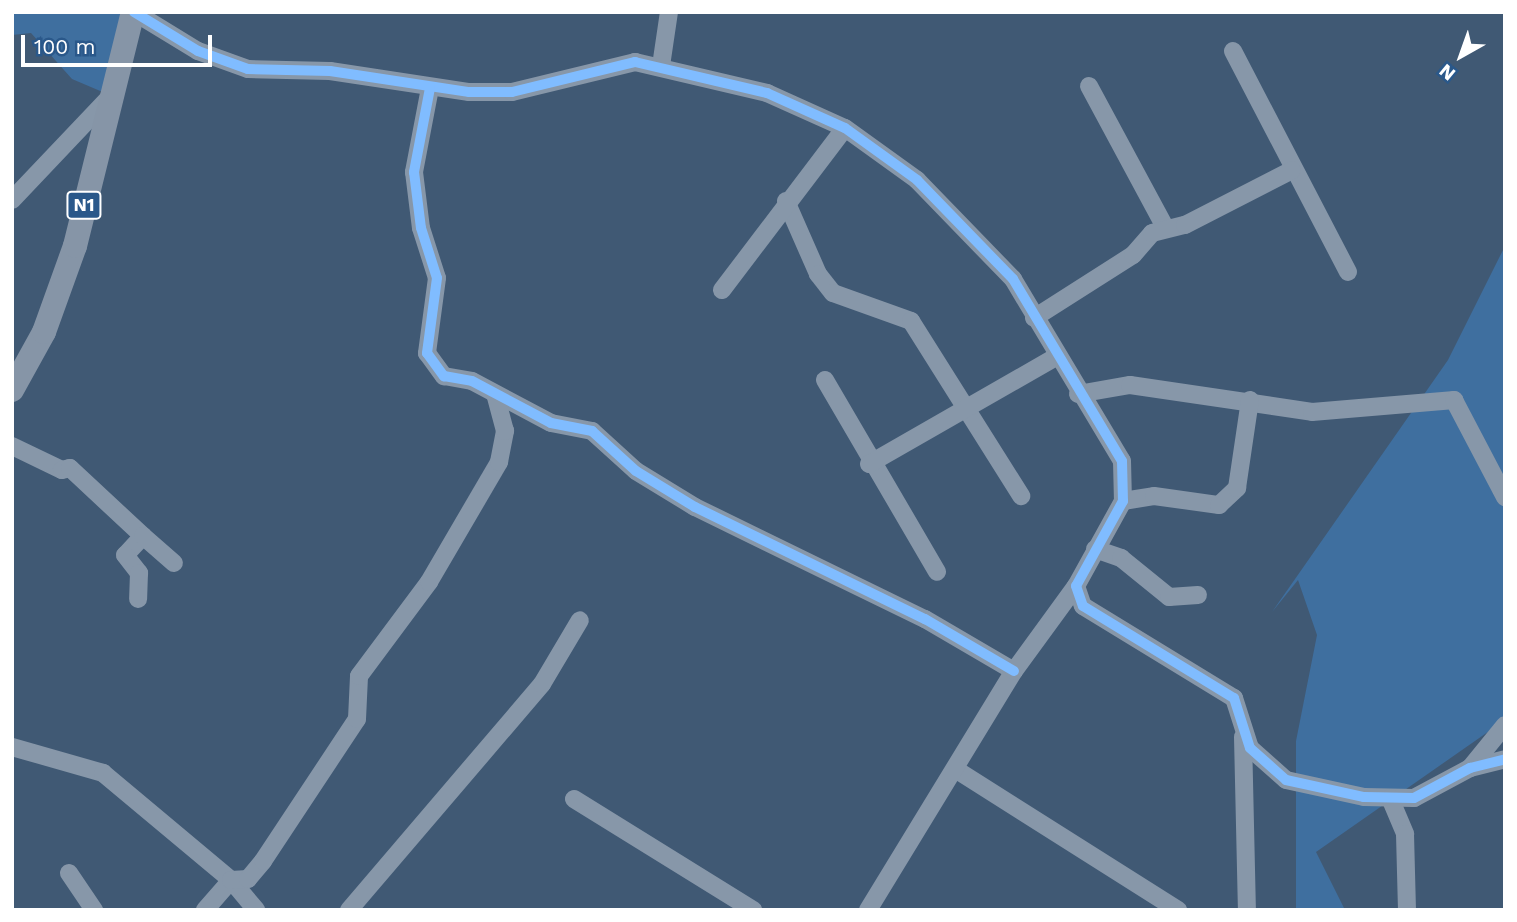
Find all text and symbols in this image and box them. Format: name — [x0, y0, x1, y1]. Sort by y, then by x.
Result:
scale bar — [24, 21, 215, 65]
north arrow — [1426, 21, 1496, 91]
text: 100 m — [34, 34, 96, 59]
text: N — [1434, 59, 1460, 86]
road number: N1 — [65, 190, 103, 220]

